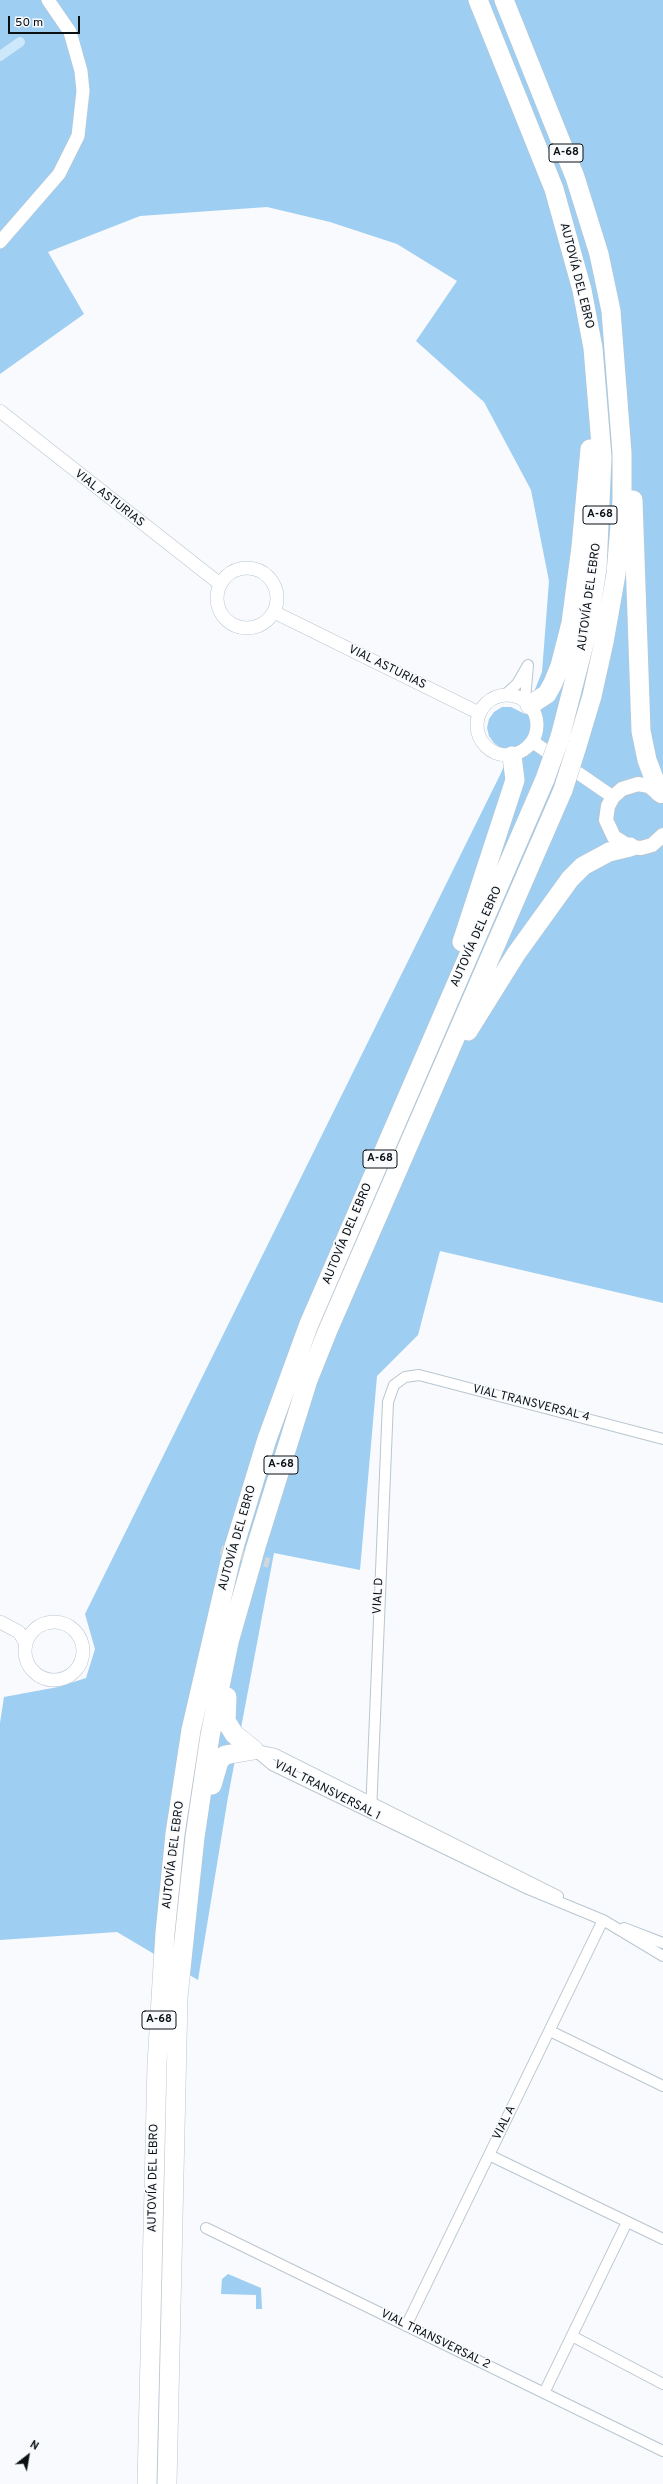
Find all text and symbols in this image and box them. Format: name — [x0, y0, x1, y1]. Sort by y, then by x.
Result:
scale bar — [10, 8, 82, 34]
text: 50 m — [15, 15, 43, 31]
road number: A-68 — [549, 144, 583, 162]
street label: AUTOVÍA DEL EBRO — [556, 222, 596, 330]
street label: VIAL ASTURIAS — [71, 467, 147, 531]
road number: A-68 — [583, 506, 617, 524]
street label: AUTOVÍA DEL EBRO — [575, 542, 605, 652]
street label: VIAL ASTURIAS — [346, 643, 428, 693]
street label: AUTOVÍA DEL EBRO — [448, 884, 506, 990]
road number: A-68 — [363, 1150, 397, 1168]
street label: AUTOVÍA DEL EBRO — [320, 1181, 376, 1287]
street label: VIAL TRANSVERSAL 4 — [471, 1382, 591, 1426]
road number: A-68 — [264, 1456, 298, 1474]
street label: AUTOVÍA DEL EBRO — [216, 1484, 260, 1592]
street label: VIAL D — [371, 1577, 387, 1615]
street label: VIAL TRANSVERSAL 1 — [271, 1758, 383, 1824]
street label: AUTOVÍA DEL EBRO — [160, 1800, 188, 1910]
road number: A-68 — [142, 2011, 176, 2029]
street label: VIAL A — [491, 2103, 519, 2143]
street label: AUTOVÍA DEL EBRO — [146, 2124, 162, 2232]
street label: VIAL TRANSVERSAL 2 — [378, 2307, 492, 2373]
north arrow — [8, 2436, 48, 2476]
text: N — [27, 2438, 41, 2454]

